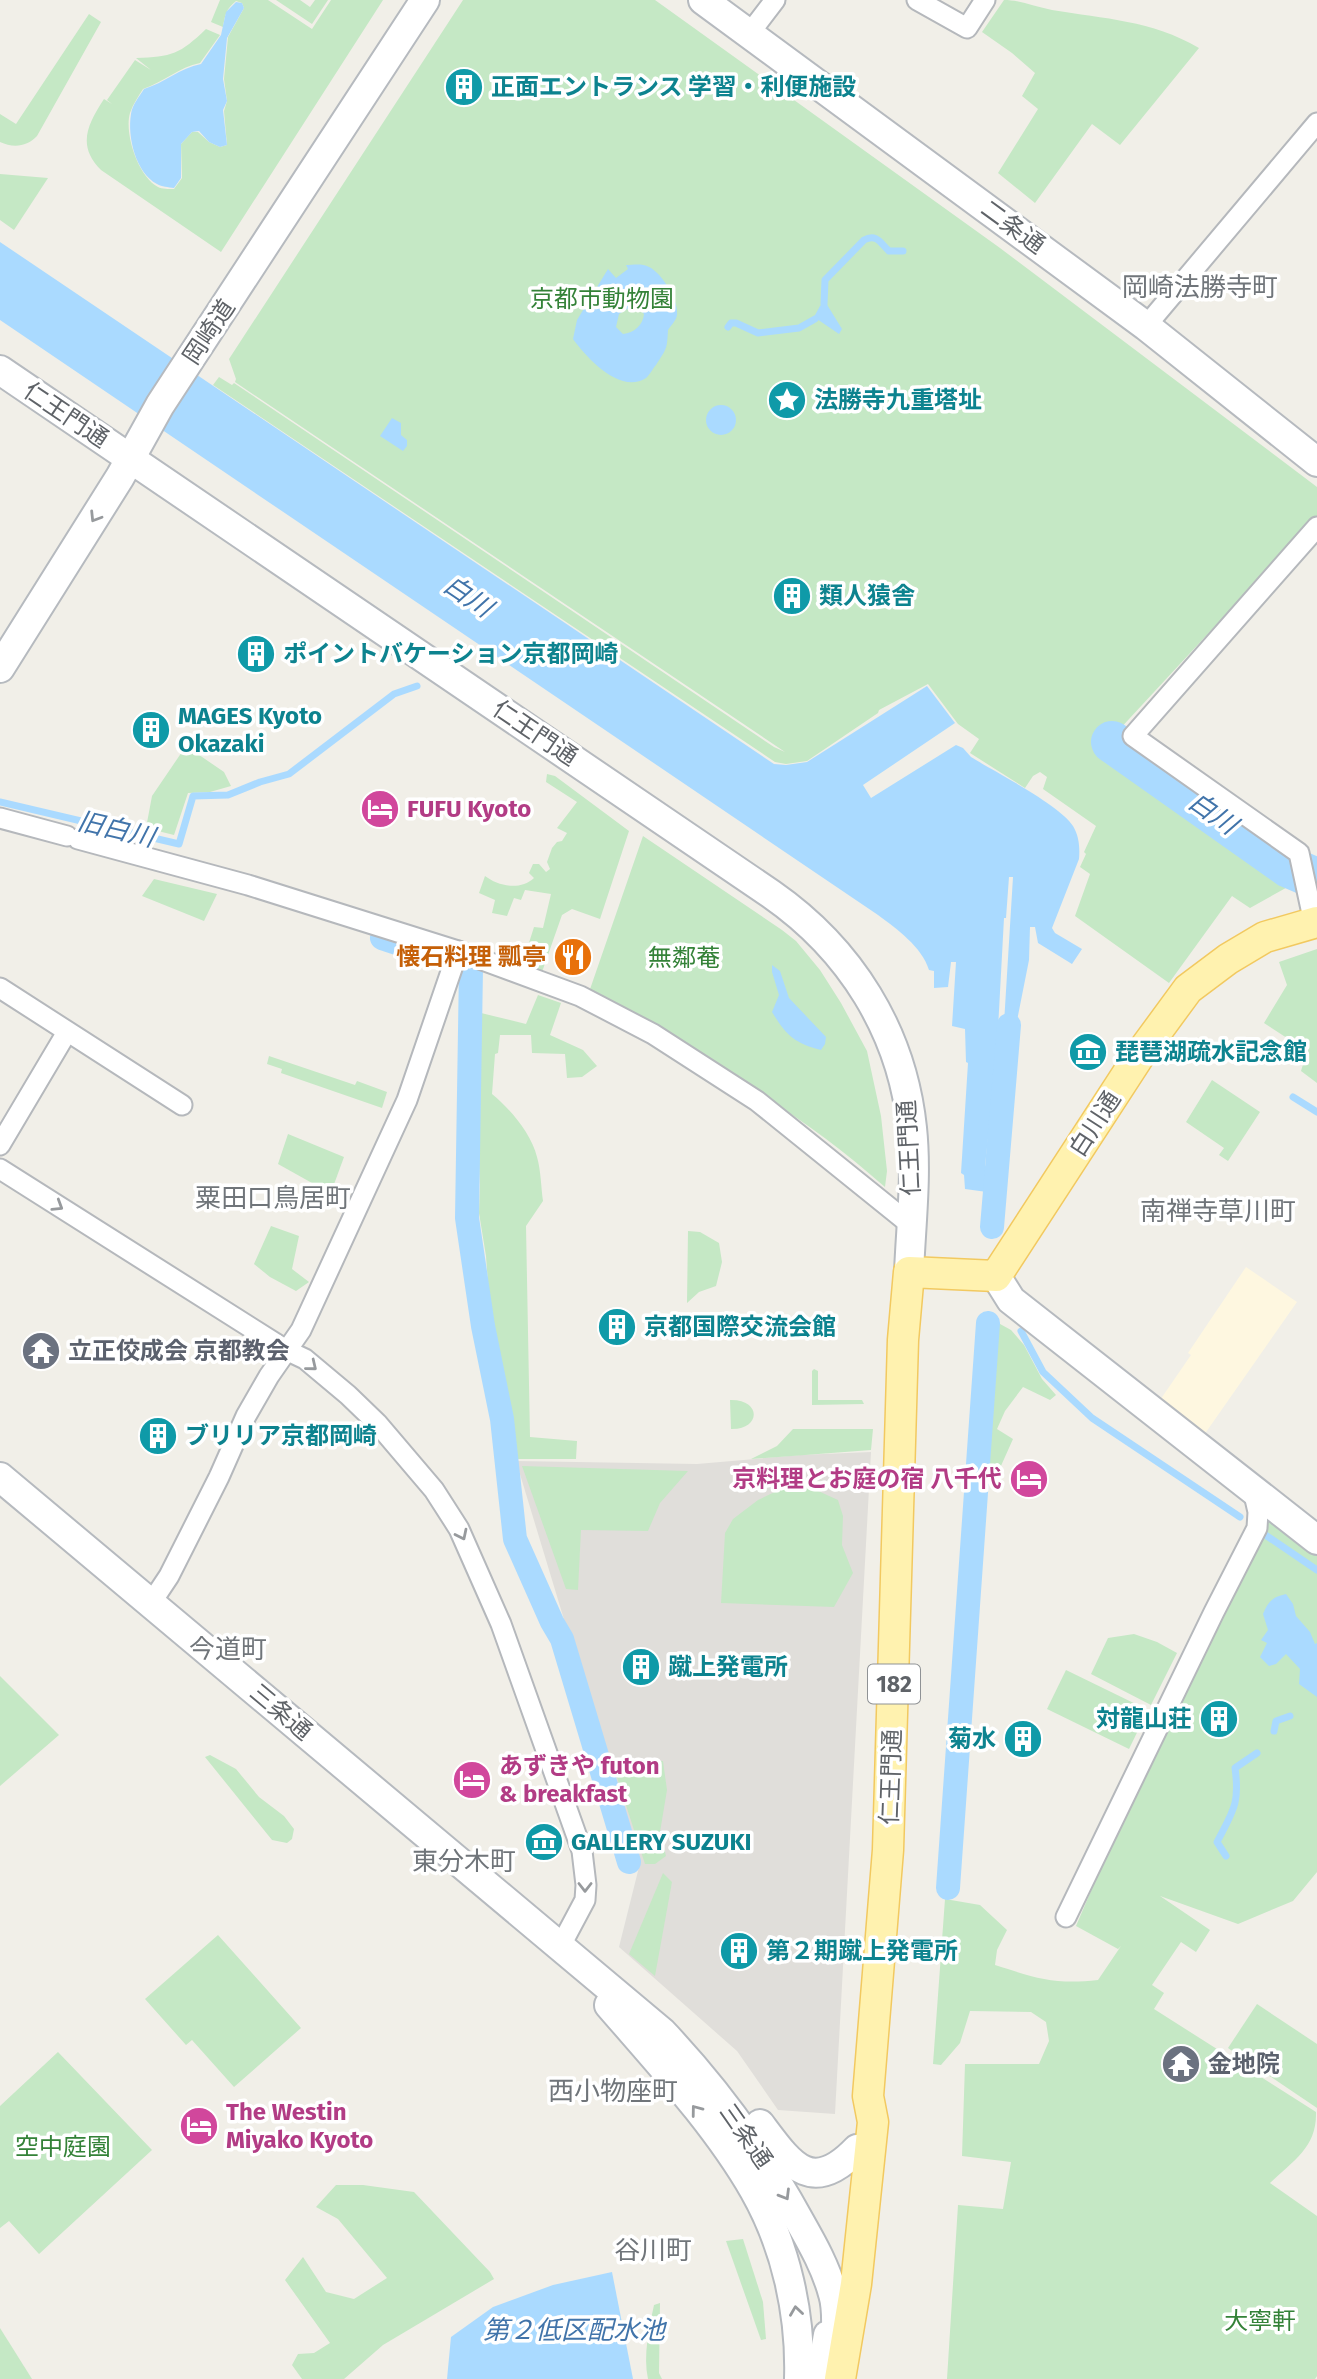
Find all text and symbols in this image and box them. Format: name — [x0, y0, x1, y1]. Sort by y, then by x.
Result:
building icon: 正面エントランス 学習・利便施設 — [443, 66, 485, 108]
place label: 正面エントランス 学習・利便施設 — [491, 73, 856, 101]
street label: 二条通 — [976, 195, 1050, 259]
district label: 岡崎法勝寺町 — [1122, 272, 1278, 303]
park label: 京都市動物園 — [530, 285, 674, 313]
street label: 岡崎道 — [177, 294, 241, 370]
street label: 仁王門通 — [18, 377, 114, 453]
place icon: 法勝寺九重塔址 — [766, 379, 808, 421]
place label: 法勝寺九重塔址 — [814, 386, 982, 414]
one-way arrow — [90, 509, 103, 522]
water label: 白川 — [437, 569, 500, 625]
building icon: 類人猿舎 — [771, 575, 813, 617]
place label: 類人猿舎 — [819, 582, 915, 610]
building icon: ポイントバケーション京都岡崎 — [235, 633, 277, 675]
place label: ポイントバケーション京都岡崎 — [283, 640, 619, 668]
street label: 仁王門通 — [487, 695, 583, 771]
place label: MAGES Kyoto Okazaki — [178, 702, 322, 758]
building icon: MAGES Kyoto Okazaki — [130, 709, 172, 751]
water label: 白川 — [1183, 786, 1245, 843]
hotel icon: FUFU Kyoto — [359, 788, 401, 830]
place label: FUFU Kyoto — [407, 795, 531, 823]
water label: 旧白川 — [74, 806, 160, 854]
restaurant icon: 懐石料理 瓢亭 — [552, 936, 594, 978]
place label: 懐石料理 瓢亭 — [396, 943, 546, 971]
park label: 無鄰菴 — [648, 944, 720, 972]
museum icon: 琵琶湖疏水記念館 — [1067, 1031, 1109, 1073]
place label: 琵琶湖疏水記念館 — [1115, 1038, 1307, 1066]
street label: 白川通 — [1064, 1086, 1126, 1162]
street label: 仁王門通 — [893, 1099, 925, 1197]
district label: 粟田口鳥居町 — [195, 1183, 351, 1214]
district label: 南禅寺草川町 — [1140, 1196, 1296, 1227]
one-way arrow — [50, 1197, 63, 1210]
building icon: 京都国際交流会館 — [596, 1306, 638, 1348]
place label: 京都国際交流会館 — [644, 1313, 836, 1341]
temple icon: 立正佼成会 京都教会 — [20, 1330, 62, 1372]
place label: 立正佼成会 京都教会 — [68, 1337, 290, 1365]
one-way arrow — [305, 1357, 317, 1370]
building icon: ブリリア京都岡崎 — [137, 1415, 179, 1457]
place label: ブリリア京都岡崎 — [185, 1422, 377, 1450]
hotel icon: 京料理とお庭の宿 八千代 — [1008, 1458, 1050, 1500]
place label: 京料理とお庭の宿 八千代 — [732, 1465, 1002, 1493]
one-way arrow — [453, 1528, 467, 1540]
district label: 今道町 — [189, 1634, 267, 1665]
building icon: 蹴上発電所 — [620, 1646, 662, 1688]
place label: 蹴上発電所 — [668, 1653, 788, 1681]
road number: 182 — [868, 1665, 920, 1704]
street label: 三条通 — [244, 1678, 318, 1746]
building icon: 対龍山荘 — [1198, 1698, 1240, 1740]
place label: 対龍山荘 — [1096, 1705, 1192, 1733]
building icon: 菊水 — [1002, 1718, 1044, 1760]
place label: 菊水 — [948, 1725, 996, 1753]
street label: 仁王門通 — [875, 1729, 907, 1825]
place label: あずきや futon & breakfast — [499, 1752, 660, 1808]
hotel icon: あずきや futon & breakfast — [451, 1759, 493, 1801]
museum icon: GALLERY SUZUKI — [523, 1821, 565, 1863]
place label: GALLERY SUZUKI — [571, 1828, 752, 1856]
district label: 東分木町 — [412, 1846, 516, 1877]
one-way arrow — [577, 1882, 593, 1893]
building icon: 第２期蹴上発電所 — [718, 1930, 760, 1972]
place label: 第２期蹴上発電所 — [766, 1937, 958, 1965]
temple icon: 金地院 — [1160, 2043, 1202, 2085]
place label: 金地院 — [1208, 2050, 1280, 2078]
district label: 西小物座町 — [548, 2076, 678, 2107]
place label: The Westin Miyako Kyoto — [226, 2098, 373, 2154]
street label: 三条通 — [714, 2098, 778, 2174]
hotel icon: The Westin Miyako Kyoto — [178, 2105, 220, 2147]
one-way arrow — [692, 2105, 705, 2117]
park label: 空中庭園 — [15, 2133, 111, 2161]
one-way arrow — [777, 2188, 790, 2201]
district label: 谷川町 — [614, 2235, 692, 2266]
one-way arrow — [789, 2305, 804, 2317]
park label: 大寧軒 — [1224, 2307, 1296, 2335]
water label: 第２低区配水池 — [483, 2315, 668, 2346]

